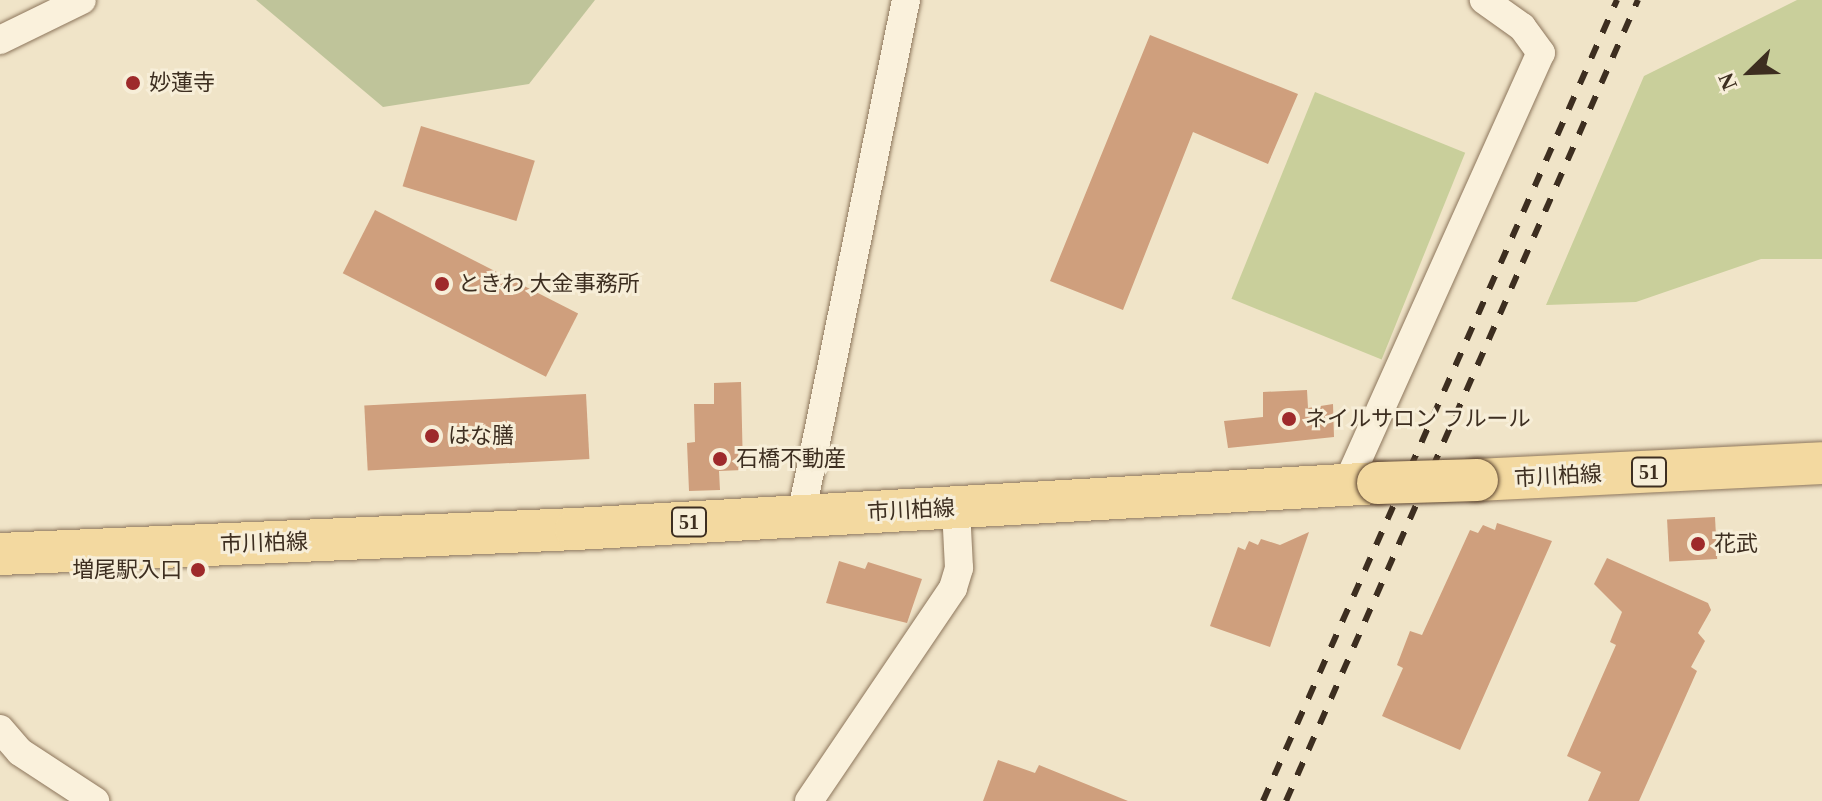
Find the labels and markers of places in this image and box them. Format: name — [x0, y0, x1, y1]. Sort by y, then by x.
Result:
place label: 妙蓮寺 — [149, 70, 215, 96]
marker: 妙蓮寺 — [124, 74, 142, 92]
place label: ときわ 大金事務所 — [458, 271, 639, 297]
marker: ときわ 大金事務所 — [433, 275, 451, 293]
place label: ネイルサロン フルール — [1305, 406, 1530, 432]
marker: ネイルサロン フルール — [1280, 410, 1298, 428]
place label: はな膳 — [448, 423, 514, 449]
marker: はな膳 — [423, 427, 441, 445]
place label: 石橋不動産 — [736, 446, 846, 472]
marker: 石橋不動産 — [711, 450, 729, 468]
place label: 花武 — [1714, 531, 1758, 557]
marker: 花武 — [1689, 535, 1707, 553]
place label: 増尾駅入口 — [72, 557, 182, 583]
marker: 増尾駅入口 — [189, 561, 207, 579]

